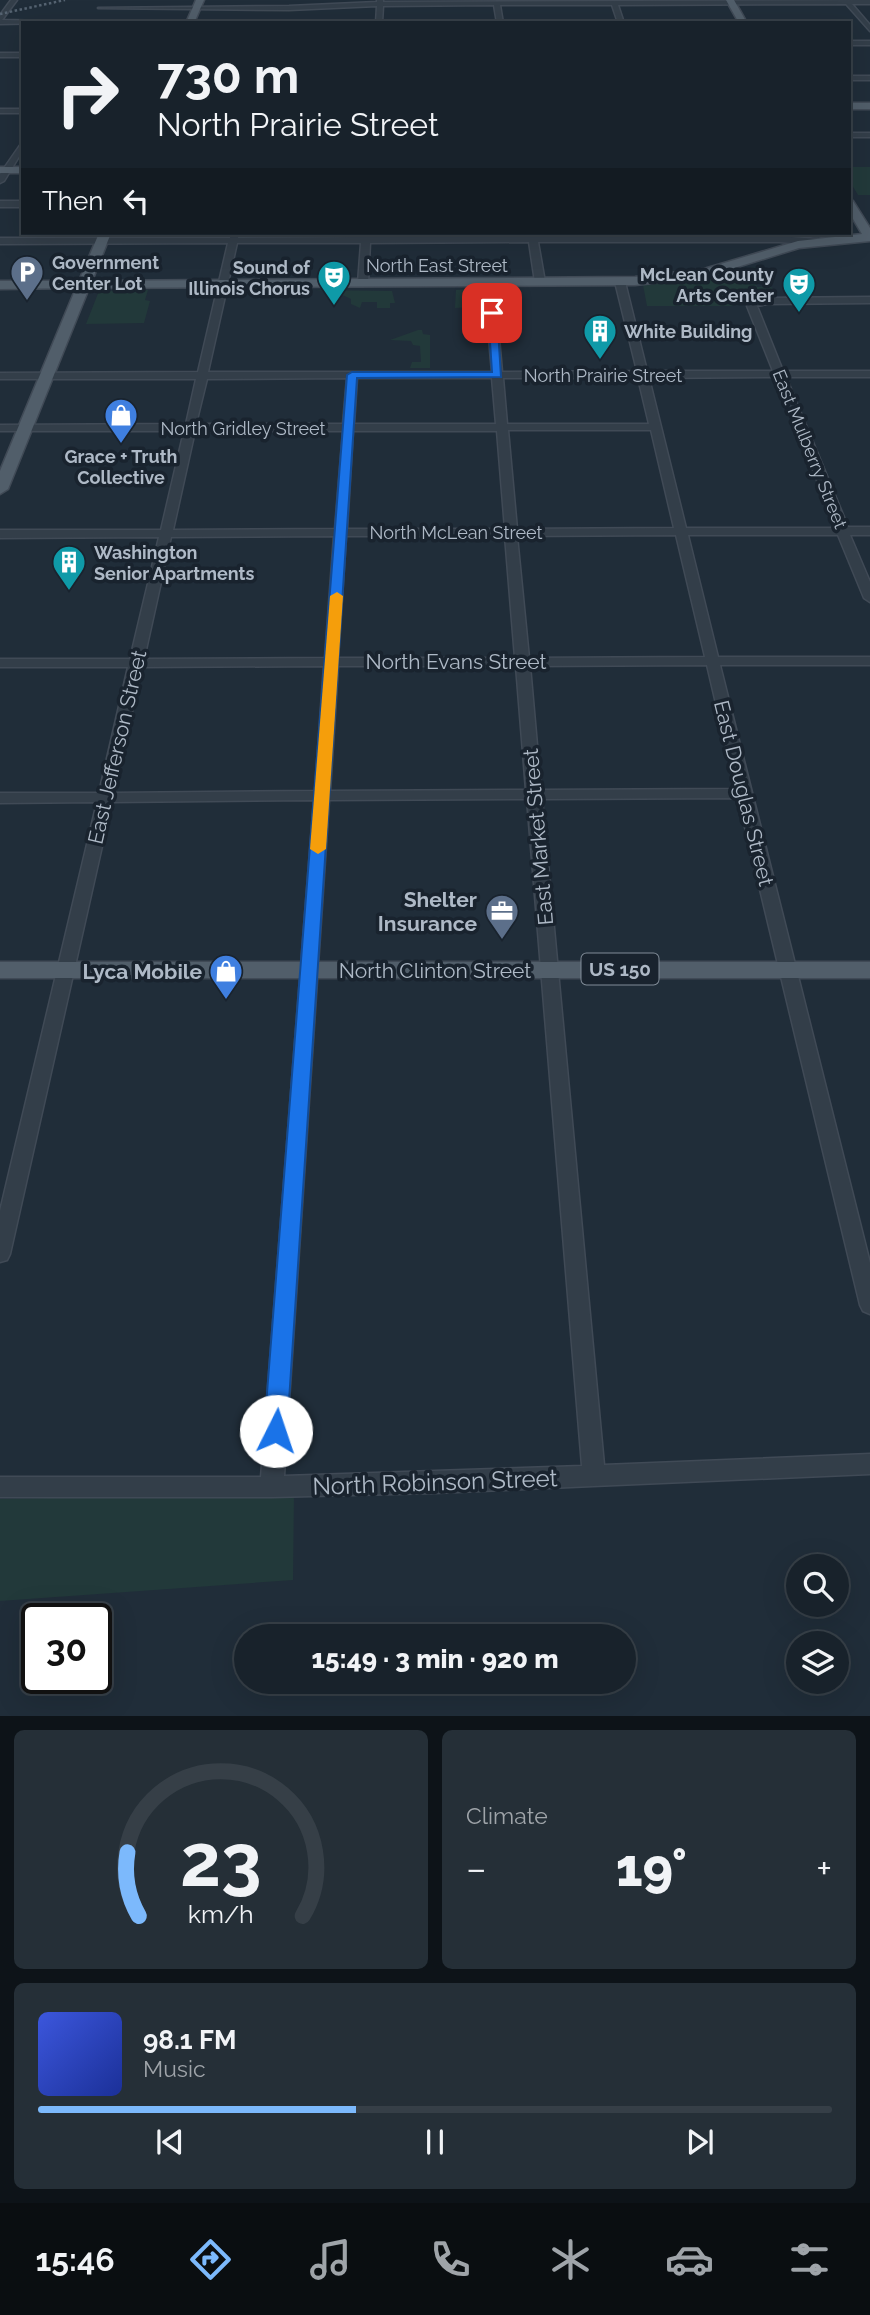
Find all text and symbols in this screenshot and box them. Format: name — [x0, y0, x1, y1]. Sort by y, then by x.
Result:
text: 730 m — [157, 47, 299, 104]
icon: right — [42, 49, 133, 140]
text: North Prairie Street — [157, 106, 439, 143]
icon: left — [117, 182, 155, 220]
text: Then — [42, 186, 103, 216]
place label: Government Center Lot — [52, 252, 159, 294]
parking icon: Government Center Lot — [8, 253, 46, 302]
street label: North East Street — [366, 255, 508, 276]
place label: Sound of Illinois Chorus — [188, 257, 311, 299]
theatre icon: Sound of Illinois Chorus — [315, 258, 353, 307]
place label: McLean County Arts Center — [640, 264, 774, 306]
theatre icon: McLean County Arts Center — [780, 265, 818, 314]
pin — [462, 283, 522, 343]
icon: arrive — [473, 294, 511, 332]
building icon: White Building — [581, 312, 619, 361]
place label: White Building — [624, 321, 752, 342]
street label: North Prairie Street — [524, 365, 682, 386]
street label: East Mulberry Street — [769, 366, 851, 532]
shop icon: Grace + Truth Collective — [102, 396, 140, 445]
street label: North Gridley Street — [160, 418, 326, 439]
place label: Grace + Truth Collective — [65, 446, 177, 488]
street label: North McLean Street — [369, 522, 543, 543]
place label: Washington Senior Apartments — [94, 542, 255, 584]
building icon: Washington Senior Apartments — [50, 543, 88, 592]
street label: East Jefferson Street — [83, 648, 151, 846]
street label: North Evans Street — [365, 649, 547, 674]
street label: East Douglas Street — [709, 698, 779, 888]
street label: East Market Street — [518, 748, 558, 926]
place label: Shelter Insurance — [378, 887, 477, 936]
office icon: Shelter Insurance — [483, 892, 521, 941]
shop icon: Lyca Mobile — [207, 952, 245, 1001]
road number: US 150 — [582, 953, 658, 984]
street label: North Clinton Street — [339, 958, 531, 983]
place label: Lyca Mobile — [82, 959, 202, 984]
position arrow — [239, 1394, 313, 1468]
street label: North Robinson Street — [312, 1463, 558, 1501]
map controls — [786, 1554, 849, 1694]
button: search — [786, 1554, 849, 1617]
speed limit sign: 30 — [21, 1603, 112, 1694]
button: layers — [786, 1631, 849, 1694]
text: 15:49 · 3 min · 920 m — [312, 1644, 558, 1674]
text: Climate — [466, 1802, 548, 1829]
text: 23 — [180, 1818, 262, 1903]
text: 19° — [616, 1837, 687, 1898]
text: − — [466, 1846, 486, 1891]
text: + — [816, 1846, 832, 1891]
text: km/h — [188, 1898, 254, 1928]
text: 98.1 FM — [143, 2025, 236, 2055]
text: Music — [143, 2055, 206, 2082]
icon: previous — [151, 2123, 189, 2161]
icon: pause — [416, 2123, 454, 2161]
icon: next — [681, 2123, 719, 2161]
icon: directions — [186, 2235, 235, 2284]
icon: music — [306, 2235, 355, 2284]
icon: phone — [426, 2235, 475, 2284]
icon: climate — [546, 2235, 595, 2284]
icon: car — [665, 2235, 714, 2284]
icon: filters — [785, 2235, 834, 2284]
text: 15:46 — [35, 2241, 115, 2278]

